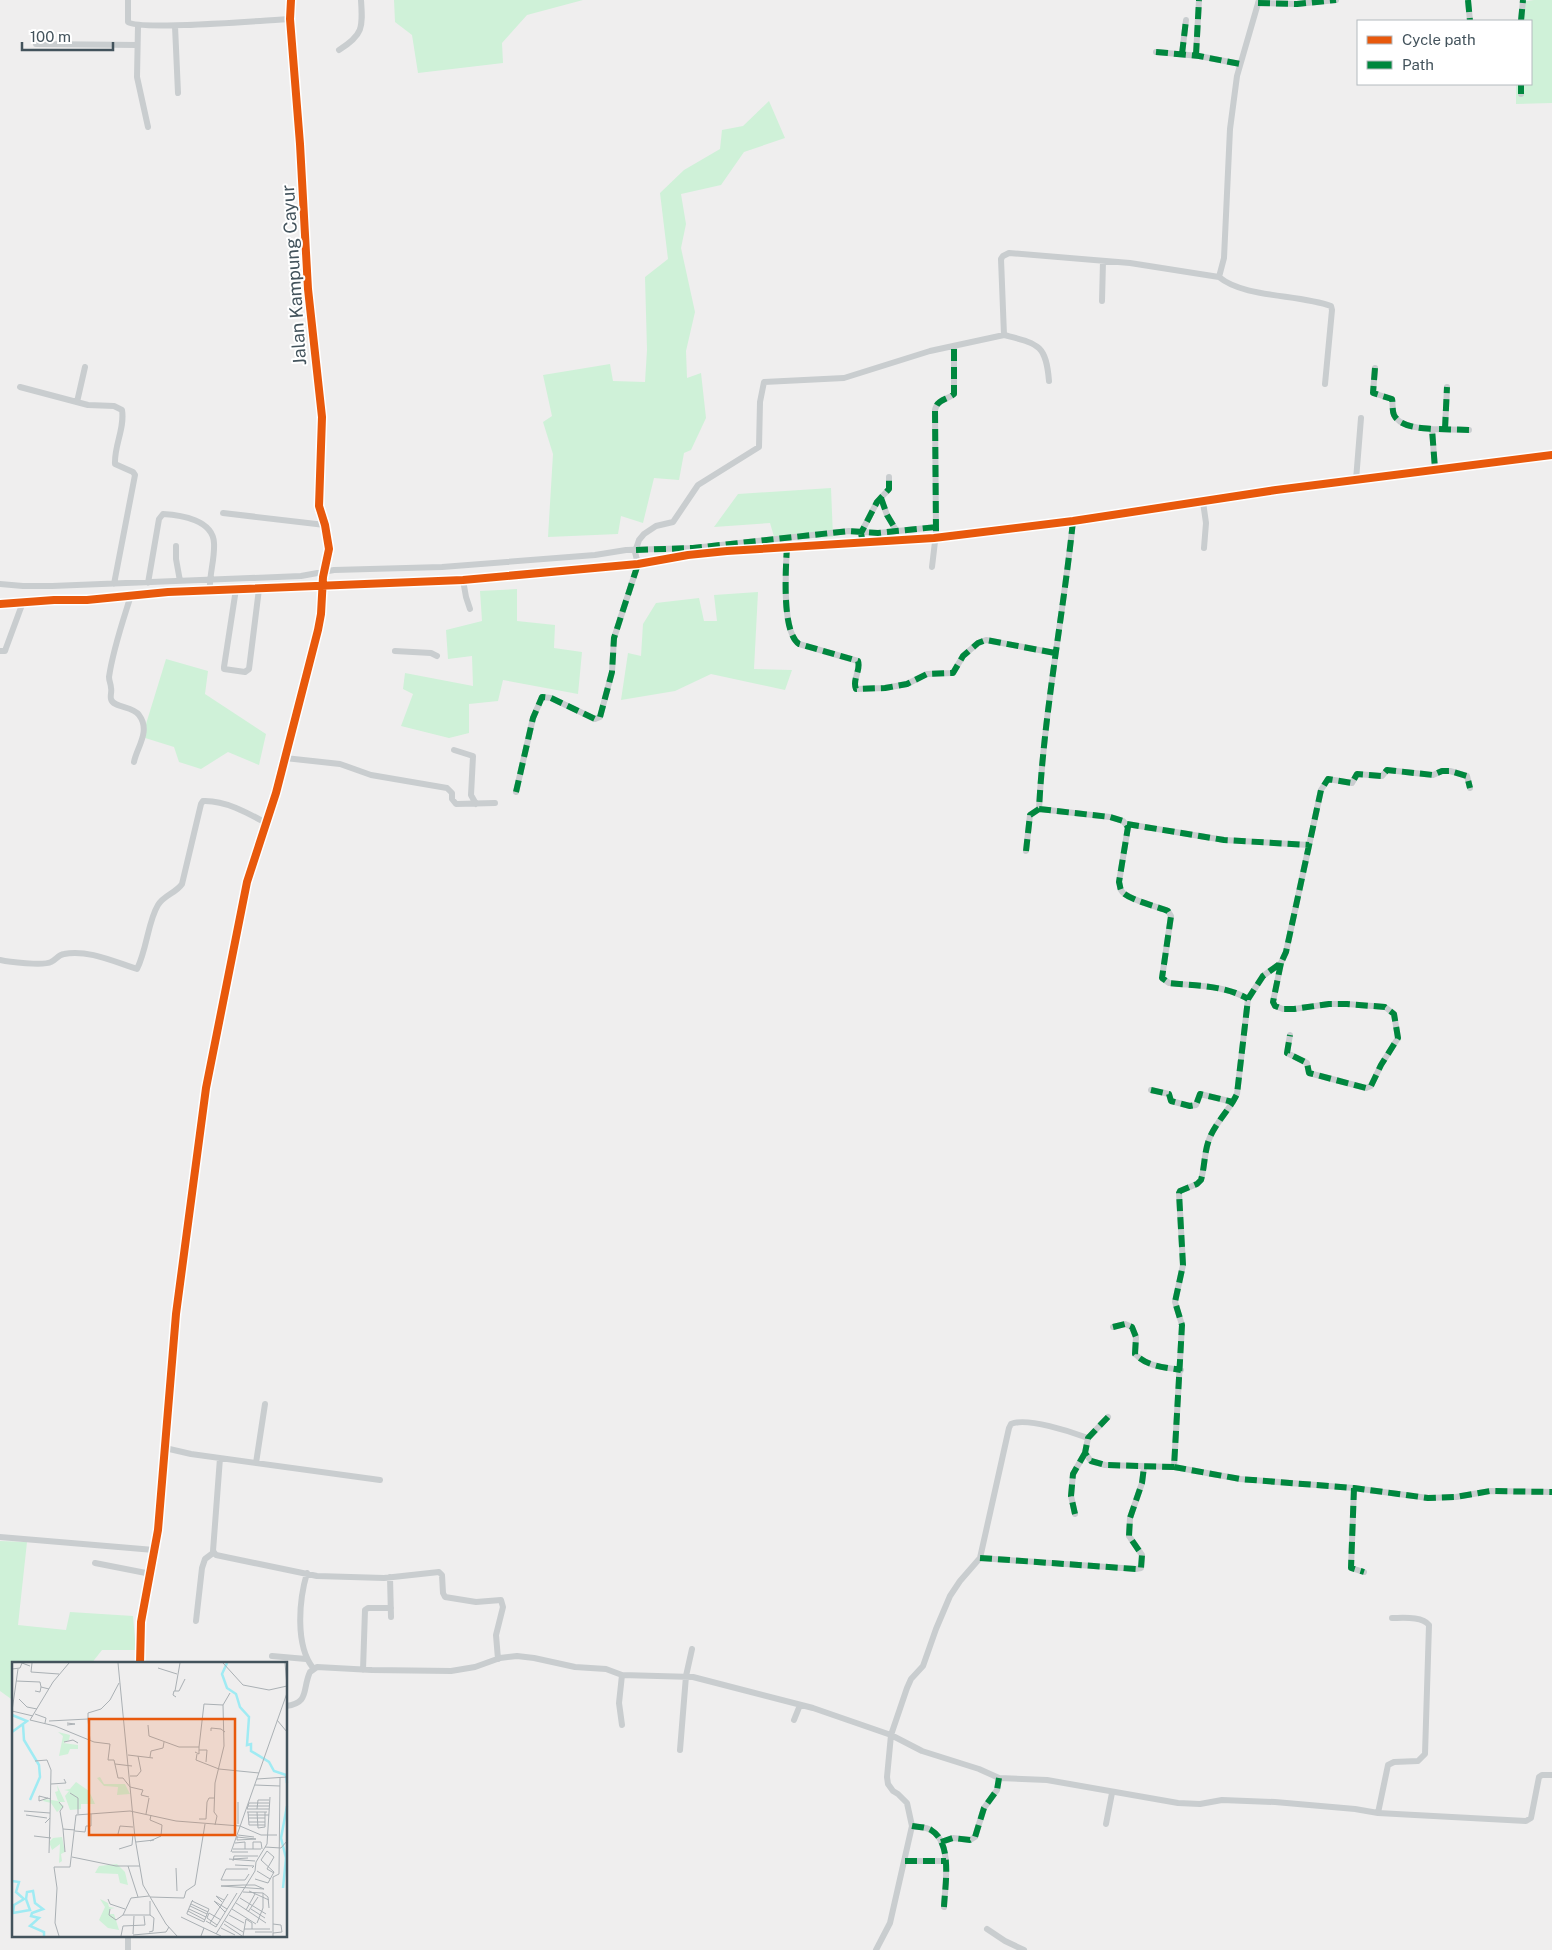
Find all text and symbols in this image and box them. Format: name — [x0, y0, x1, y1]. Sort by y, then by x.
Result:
scale bar — [22, 20, 114, 52]
legend — [1357, 20, 1532, 85]
text: 100 m — [30, 28, 71, 45]
text: Cycle path — [1402, 31, 1476, 48]
text: Path — [1402, 56, 1434, 73]
street label: Jalan Kampung Cayur — [277, 184, 310, 366]
inset map — [12, 1662, 288, 1938]

